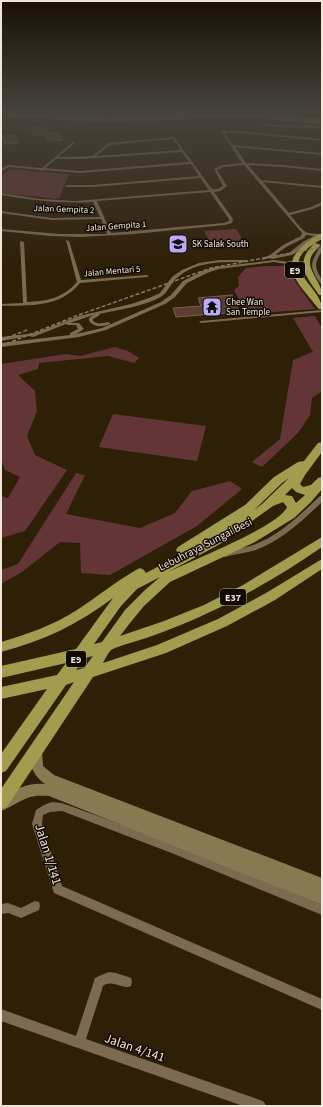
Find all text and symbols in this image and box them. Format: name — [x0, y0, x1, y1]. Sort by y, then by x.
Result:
street label: Jalan Gempita 2 — [33, 202, 95, 217]
street label: Jalan Gempita 1 — [85, 218, 147, 235]
school or university icon: SK Salak South — [167, 233, 189, 255]
place label: SK Salak South — [192, 238, 249, 251]
street label: Jalan Mentari 5 — [83, 262, 142, 280]
road number: E9 — [285, 262, 305, 278]
temple icon: Chee Wan San Temple — [201, 296, 223, 318]
place label: Chee Wan San Temple — [226, 296, 271, 319]
street label: Lebuhraya Sungai Besi — [156, 514, 255, 575]
road number: E37 — [220, 589, 246, 605]
road number: E9 — [66, 651, 86, 667]
street label: Jalan 1/141 — [30, 822, 66, 887]
street label: Jalan 4/141 — [102, 1029, 167, 1067]

